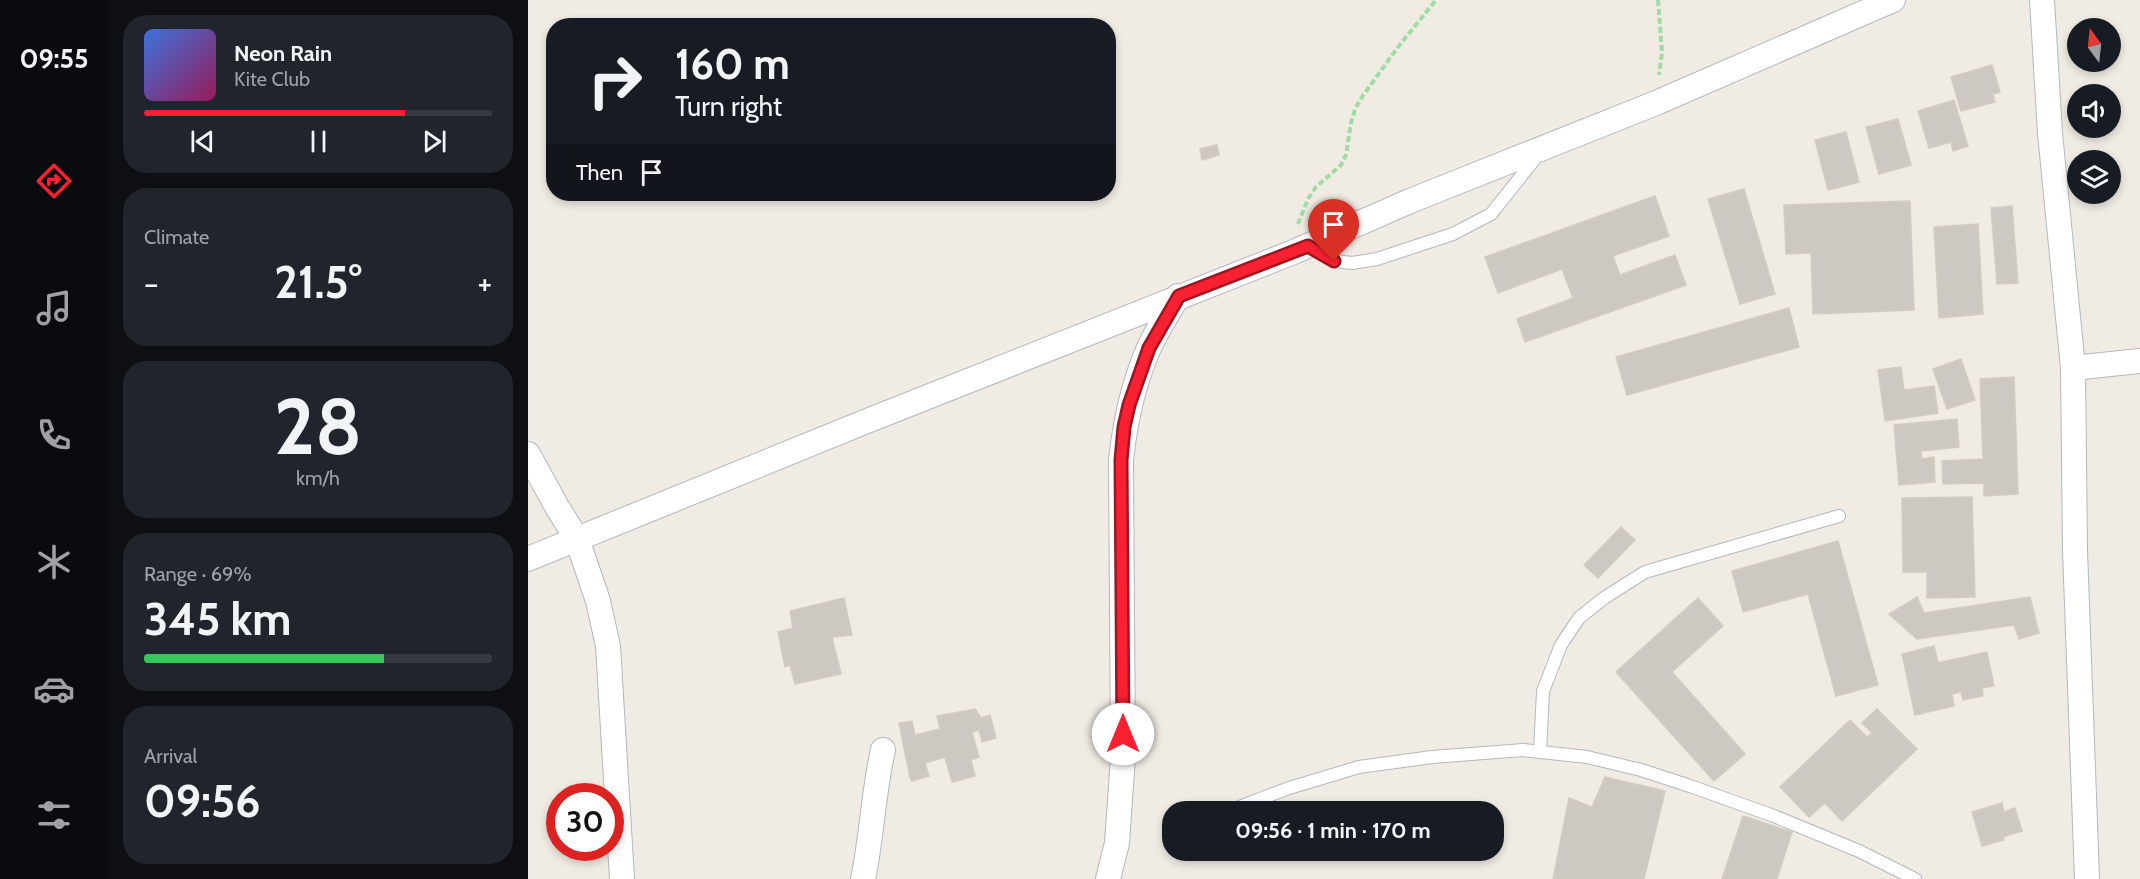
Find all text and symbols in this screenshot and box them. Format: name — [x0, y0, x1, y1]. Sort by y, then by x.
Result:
north arrow — [2067, 18, 2121, 72]
map controls — [2067, 18, 2121, 204]
text: 160 m — [675, 38, 790, 90]
text: Neon Rain — [234, 40, 332, 67]
text: 09:55 — [19, 42, 89, 75]
icon: right — [576, 42, 654, 120]
text: Kite Club — [234, 67, 310, 91]
button: sound — [2067, 84, 2121, 138]
text: Turn right — [675, 90, 782, 123]
icon: previous — [186, 125, 219, 158]
icon: pause — [302, 125, 335, 158]
icon: next — [418, 125, 451, 158]
button: layers — [2067, 150, 2121, 204]
icon: arrive — [635, 156, 668, 189]
text: Then — [576, 159, 623, 186]
icon: directions — [33, 160, 75, 202]
pin — [1308, 199, 1359, 261]
icon: arrive — [1317, 208, 1350, 241]
text: Climate — [144, 225, 209, 249]
text: 21.5° — [274, 255, 362, 309]
text: − — [144, 263, 159, 303]
text: + — [477, 263, 492, 303]
icon: music — [33, 287, 75, 329]
text: 28 — [274, 379, 362, 474]
icon: phone — [33, 414, 75, 456]
text: km/h — [296, 466, 340, 490]
icon: climate — [33, 541, 75, 583]
text: Range · 69% — [144, 562, 251, 586]
text: 345 km — [144, 592, 291, 646]
icon: car — [33, 668, 75, 710]
position arrow — [1091, 702, 1155, 766]
text: Arrival — [144, 744, 197, 768]
text: 09:56 — [144, 774, 261, 828]
speed limit sign: 30 — [546, 783, 624, 861]
icon: filters — [33, 794, 75, 836]
text: 09:56 · 1 min · 170 m — [1235, 817, 1431, 844]

